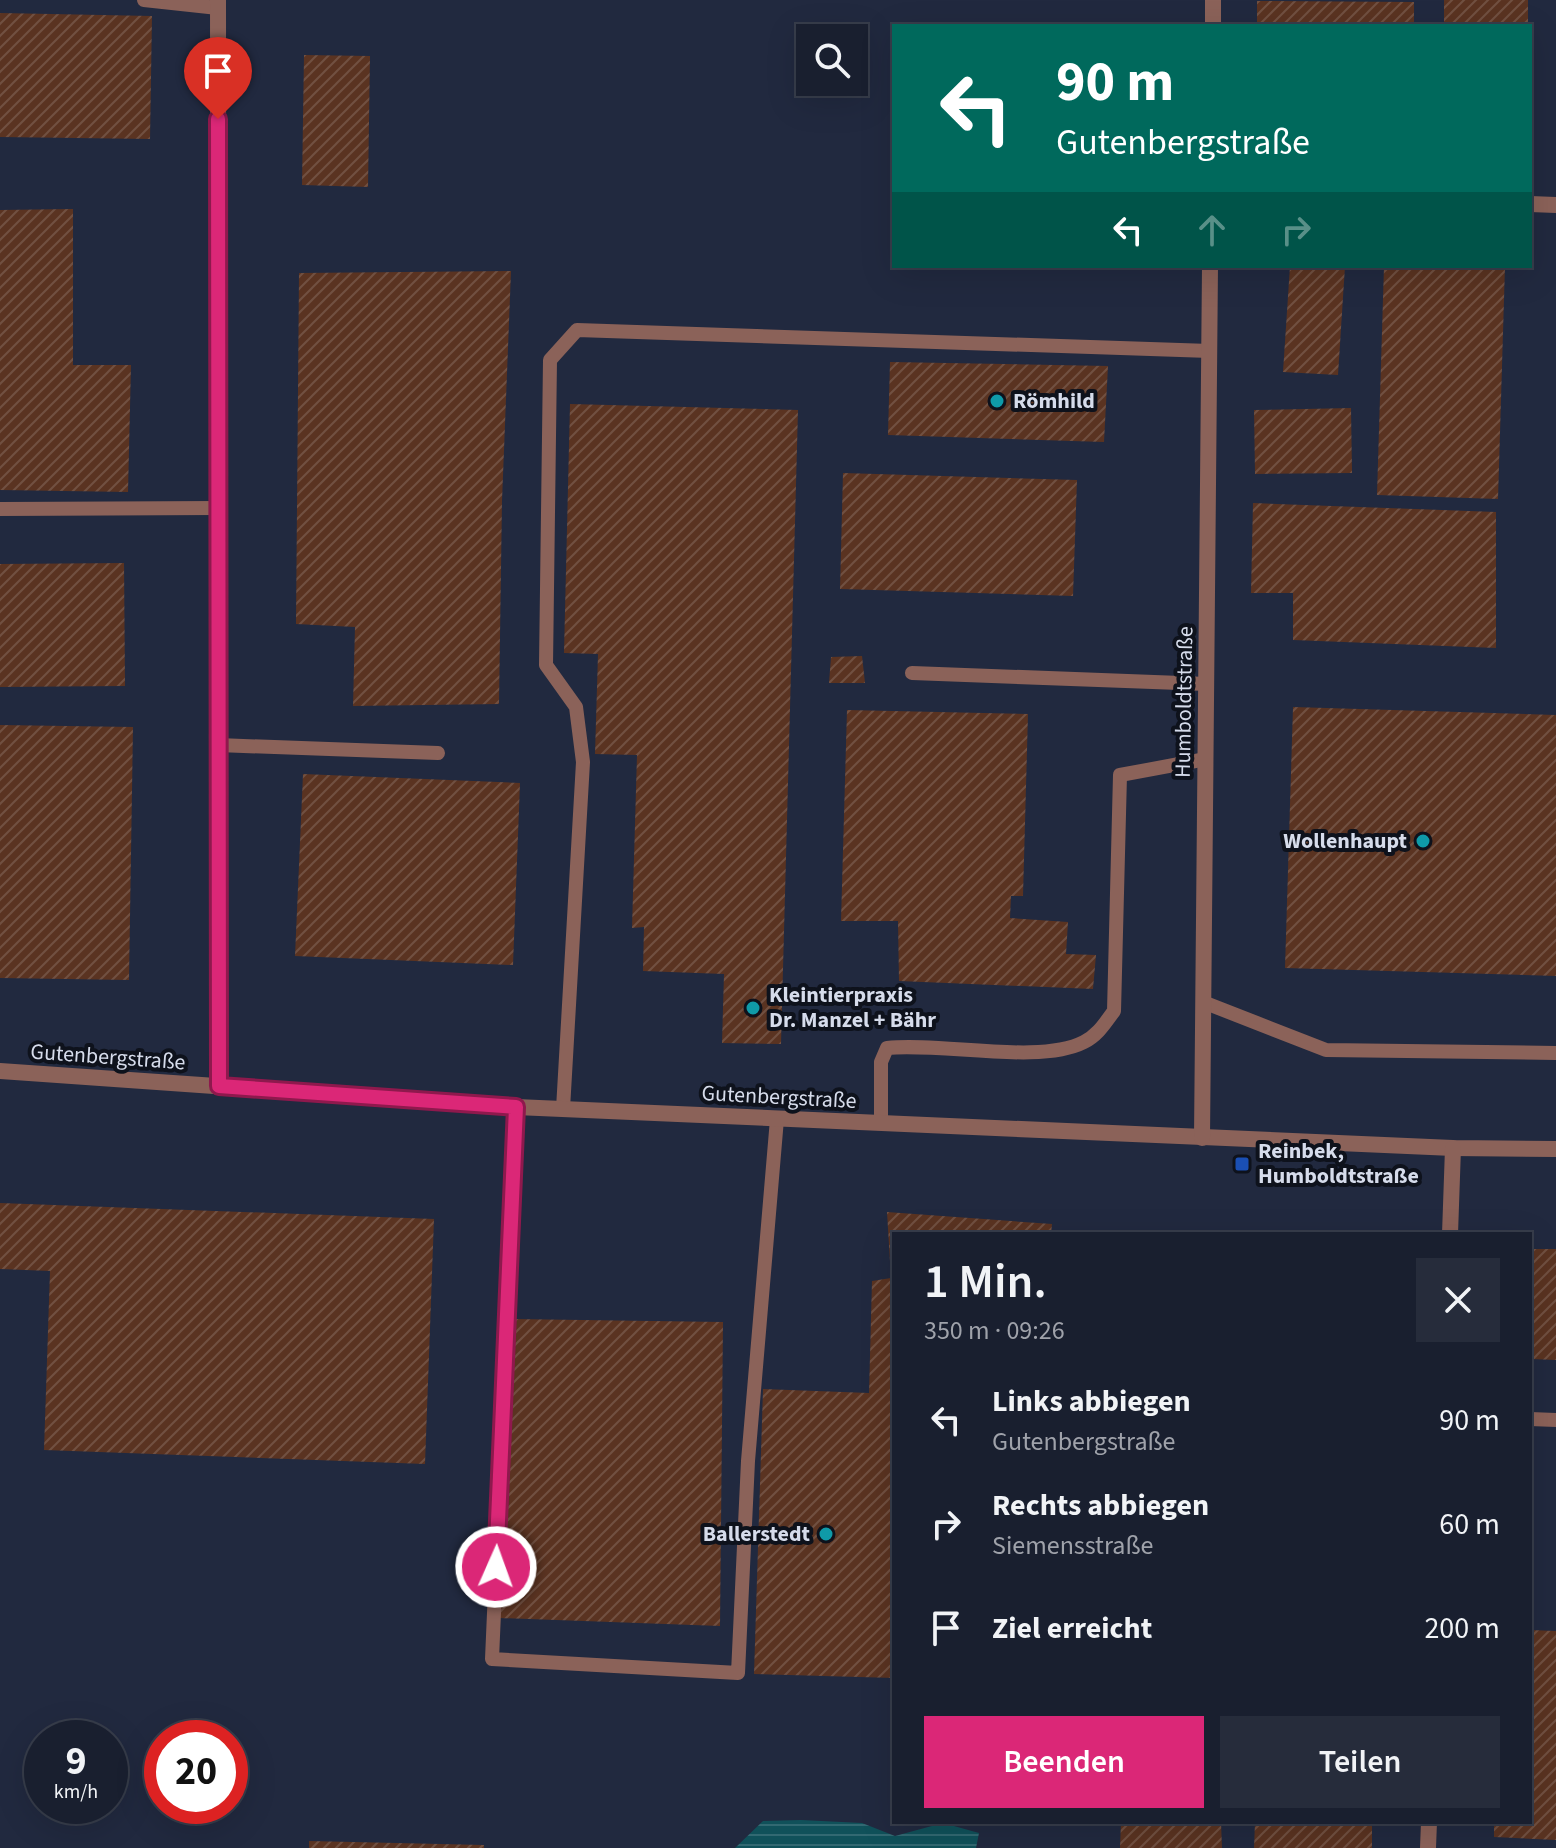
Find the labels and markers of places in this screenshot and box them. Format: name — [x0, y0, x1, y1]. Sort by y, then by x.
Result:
pin — [184, 37, 252, 119]
place label: Römhild — [1013, 385, 1095, 417]
marker: Römhild — [988, 392, 1006, 410]
place label: Wollenhaupt — [1283, 825, 1408, 857]
marker: Wollenhaupt — [1414, 832, 1432, 850]
place label: Kleintierpraxis Dr. Manzel + Bähr — [769, 979, 936, 1036]
marker: Kleintierpraxis Dr. Manzel + Bähr — [744, 999, 762, 1017]
place label: Reinbek, Humboldtstraße — [1258, 1135, 1419, 1192]
marker: Reinbek, Humboldtstraße — [1233, 1155, 1251, 1173]
place label: Ballerstedt — [703, 1518, 811, 1550]
marker: Ballerstedt — [817, 1525, 835, 1543]

